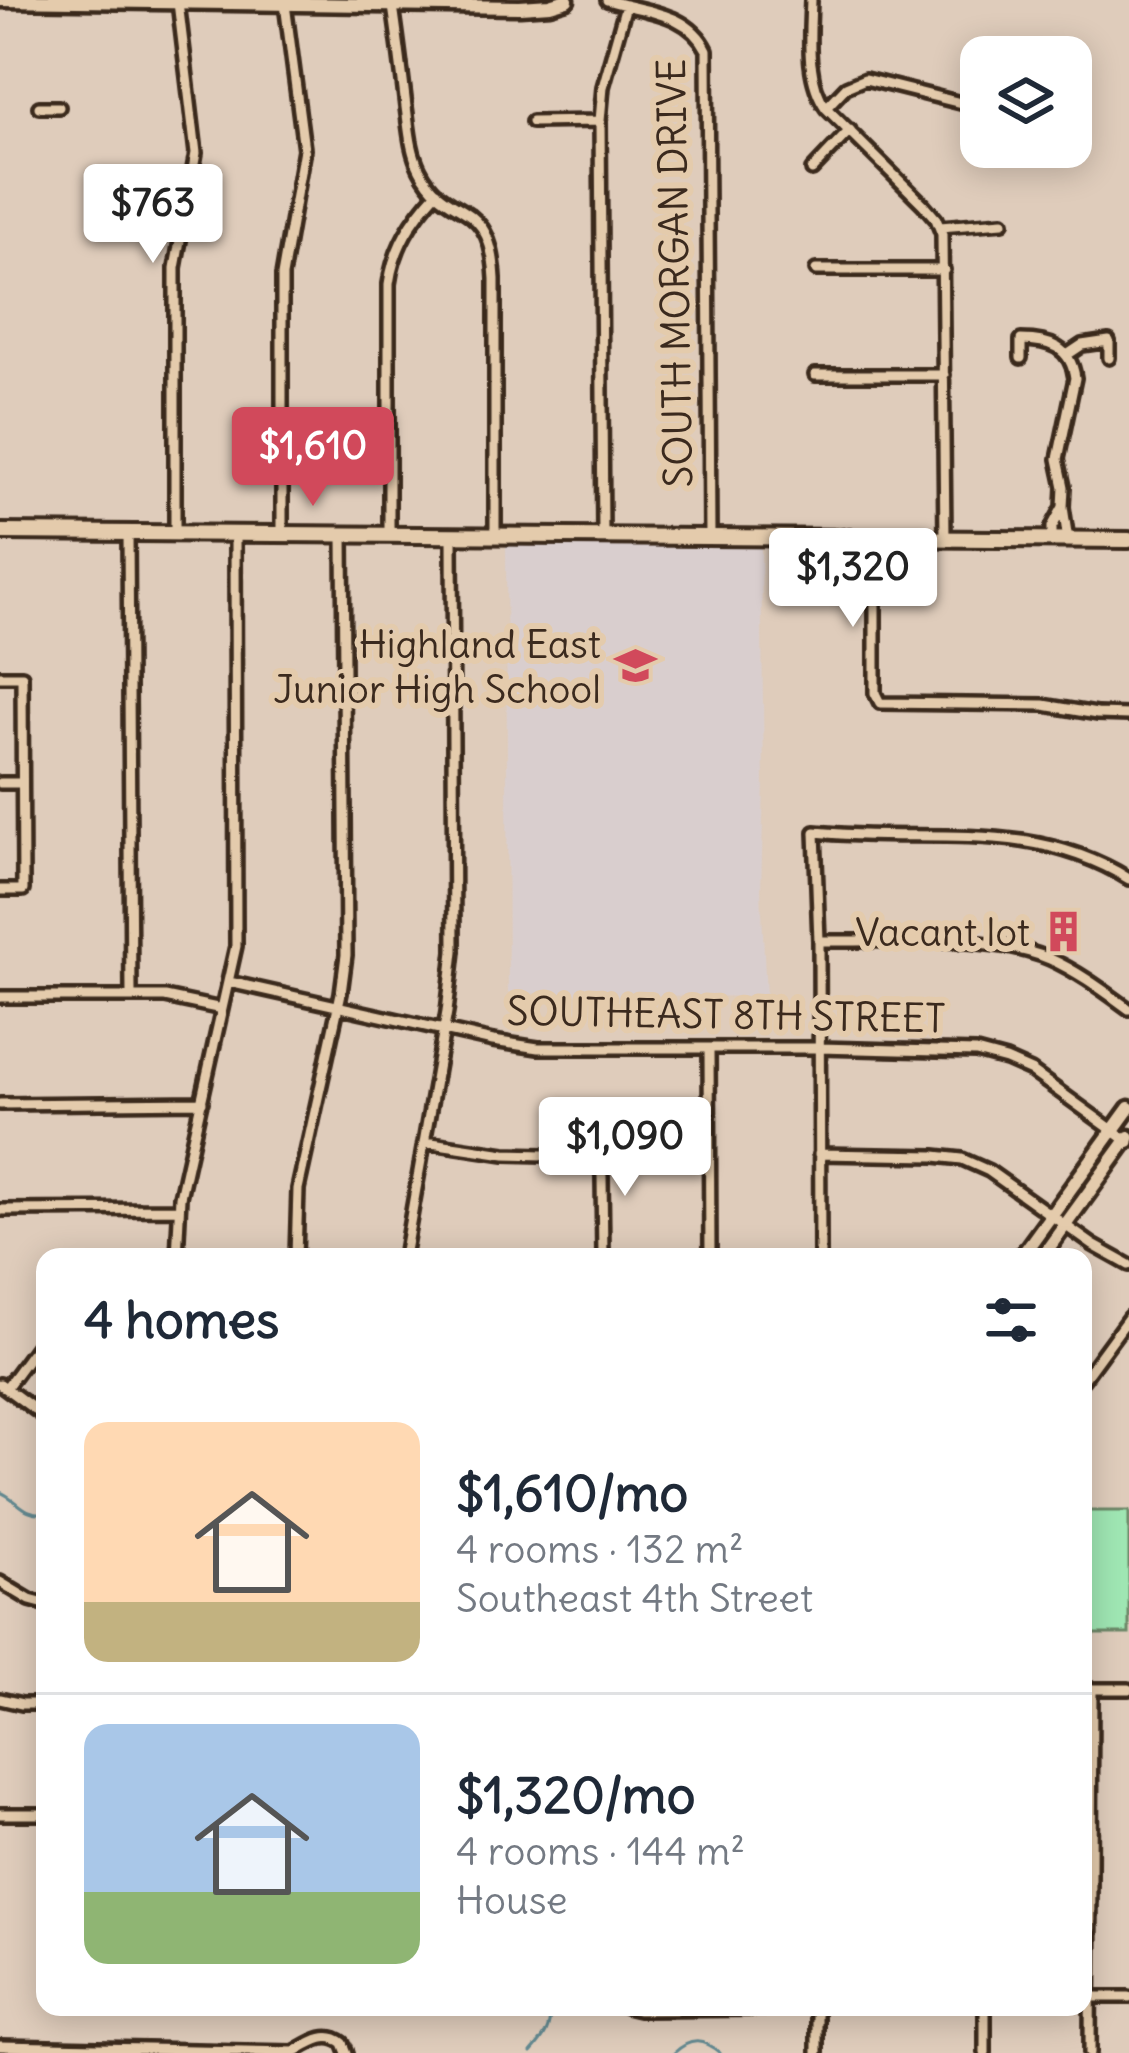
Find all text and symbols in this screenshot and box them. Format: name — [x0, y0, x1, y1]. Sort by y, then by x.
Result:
map controls — [960, 36, 1092, 168]
button: layers — [960, 36, 1092, 168]
street label: SOUTH MORGAN DRIVE — [647, 58, 703, 488]
pin: $763 — [82, 164, 224, 266]
text: $763 — [111, 178, 195, 227]
pin: $1,610 — [215, 407, 411, 509]
text: $1,610 — [259, 421, 367, 470]
pin: $1,320 — [755, 528, 951, 630]
text: $1,320 — [796, 542, 910, 591]
place label: Highland East Junior High School — [273, 620, 601, 714]
school or university icon: Highland East Junior High School — [612, 643, 658, 689]
place label: Vacant lot — [855, 908, 1030, 957]
building icon: Vacant lot — [1041, 909, 1087, 955]
street label: SOUTHEAST 8TH STREET — [506, 987, 946, 1043]
pin: $1,090 — [527, 1097, 723, 1199]
text: $1,090 — [566, 1111, 684, 1160]
icon: filters — [978, 1287, 1044, 1353]
text: 4 homes — [84, 1288, 279, 1352]
text: $1,610/mo — [456, 1461, 688, 1525]
icon: home — [180, 1470, 324, 1614]
text: 4 rooms · 132 m² — [456, 1525, 743, 1574]
text: Southeast 4th Street — [456, 1574, 813, 1623]
text: $1,320/mo — [456, 1763, 696, 1827]
icon: home — [180, 1772, 324, 1916]
text: 4 rooms · 144 m² — [456, 1827, 745, 1876]
text: House — [456, 1876, 567, 1925]

